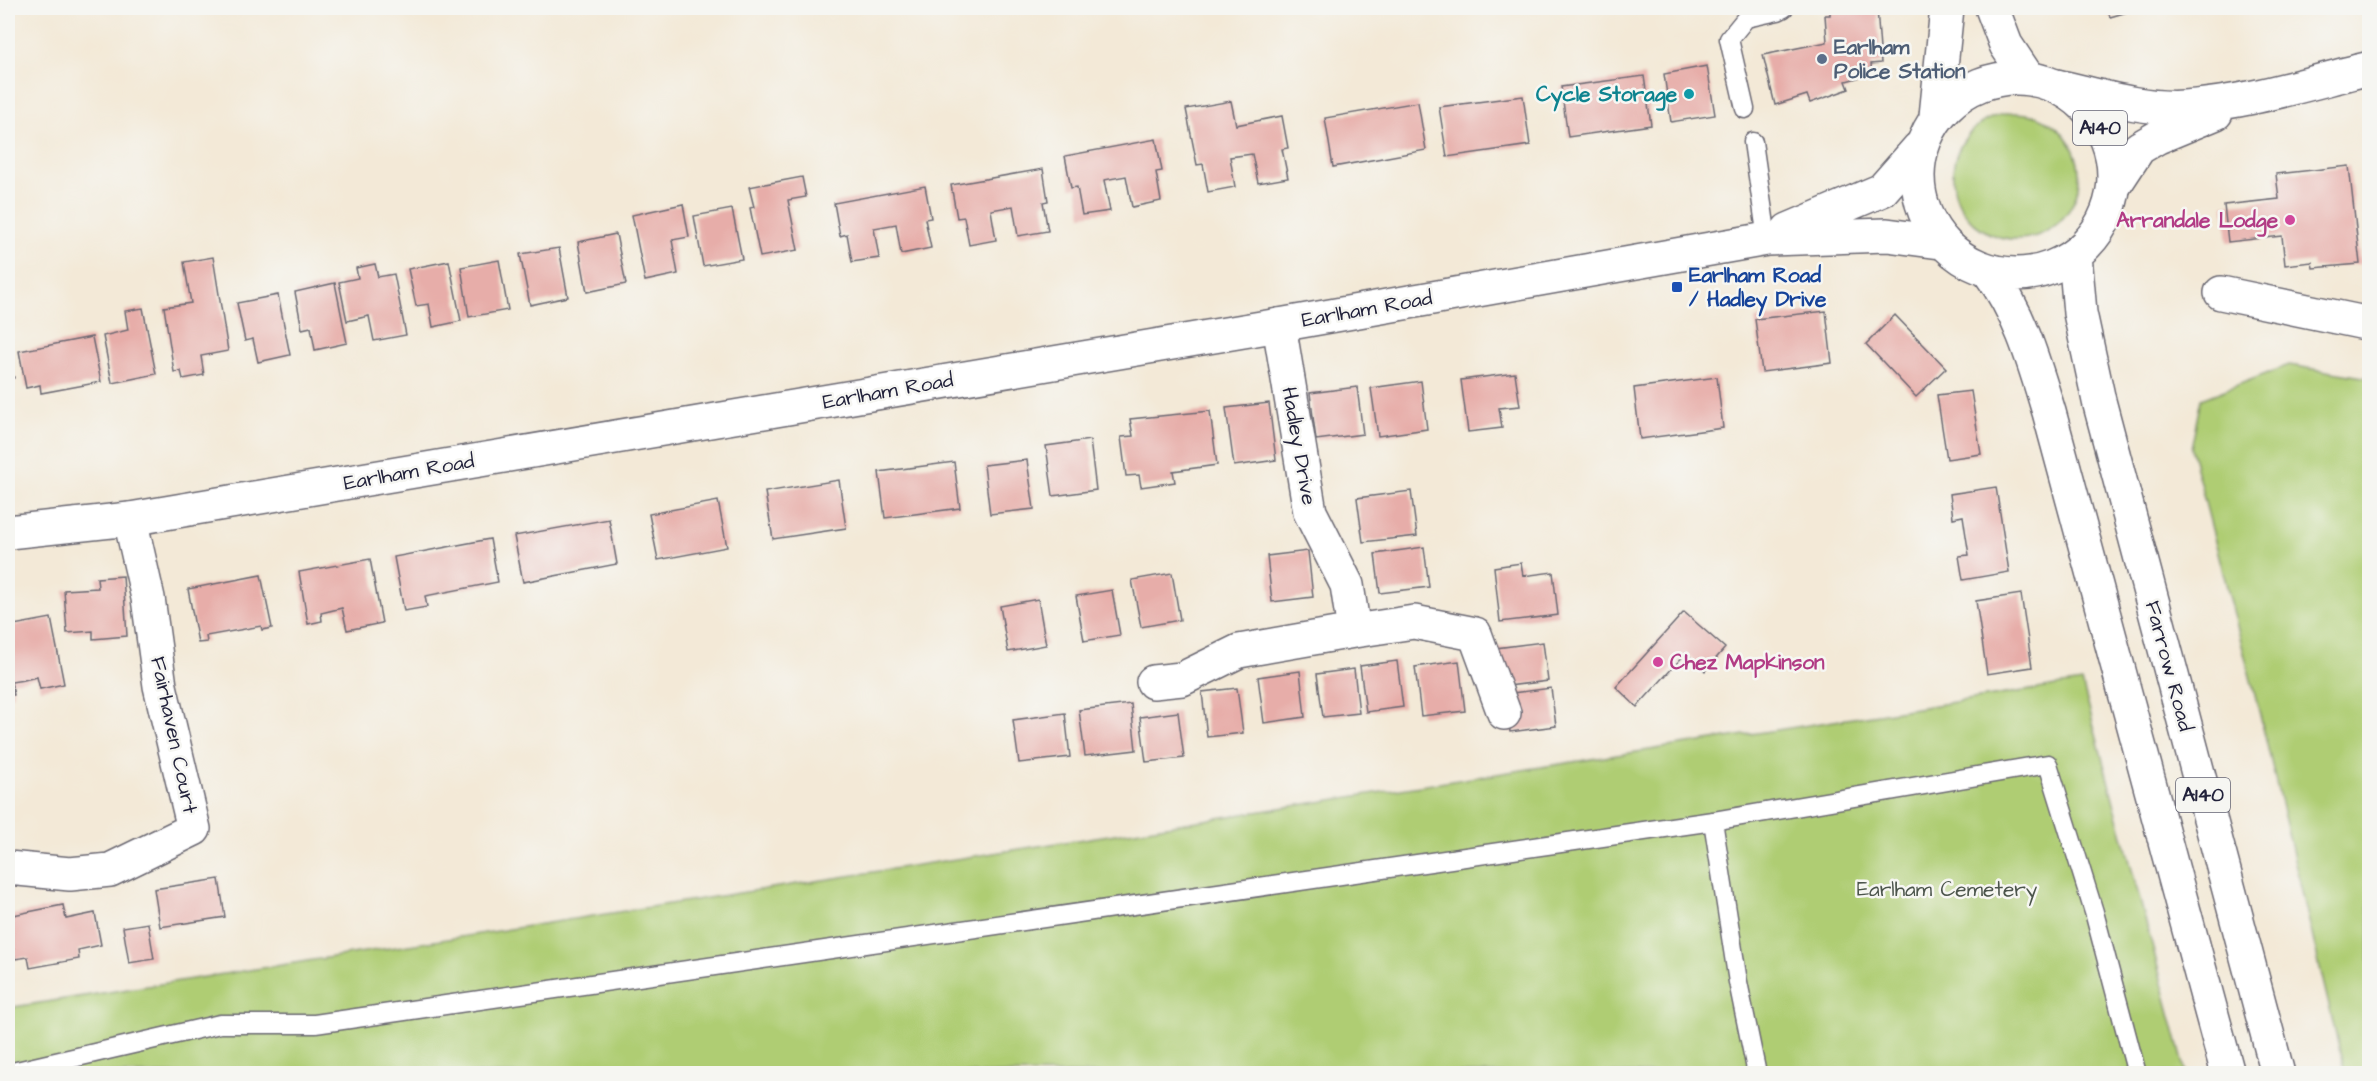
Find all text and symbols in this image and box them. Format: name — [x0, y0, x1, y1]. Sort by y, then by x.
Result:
place label: Earlham Police Station — [1834, 33, 1966, 86]
marker: Earlham Police Station — [1815, 52, 1829, 66]
place label: Cycle Storage — [1536, 80, 1678, 112]
marker: Cycle Storage — [1682, 87, 1696, 101]
road number: A140 — [2073, 111, 2127, 145]
place label: Arrandale Lodge — [2116, 206, 2279, 237]
marker: Arrandale Lodge — [2283, 213, 2297, 227]
place label: Earlham Road / Hadley Drive — [1689, 261, 1827, 317]
marker: Earlham Road / Hadley Drive — [1670, 280, 1684, 294]
street label: Earlham Road — [1299, 283, 1435, 335]
street label: Earlham Road — [820, 365, 956, 417]
street label: Hadley Drive — [1272, 385, 1324, 508]
street label: Earlham Road — [341, 446, 477, 498]
street label: Farrow Road — [2138, 598, 2200, 735]
place label: Chez Mapkinson — [1670, 648, 1825, 678]
street label: Fairhaven Court — [143, 654, 205, 817]
marker: Chez Mapkinson — [1651, 655, 1665, 669]
road number: A140 — [2176, 778, 2230, 812]
park label: Earlham Cemetery — [1857, 875, 2038, 906]

